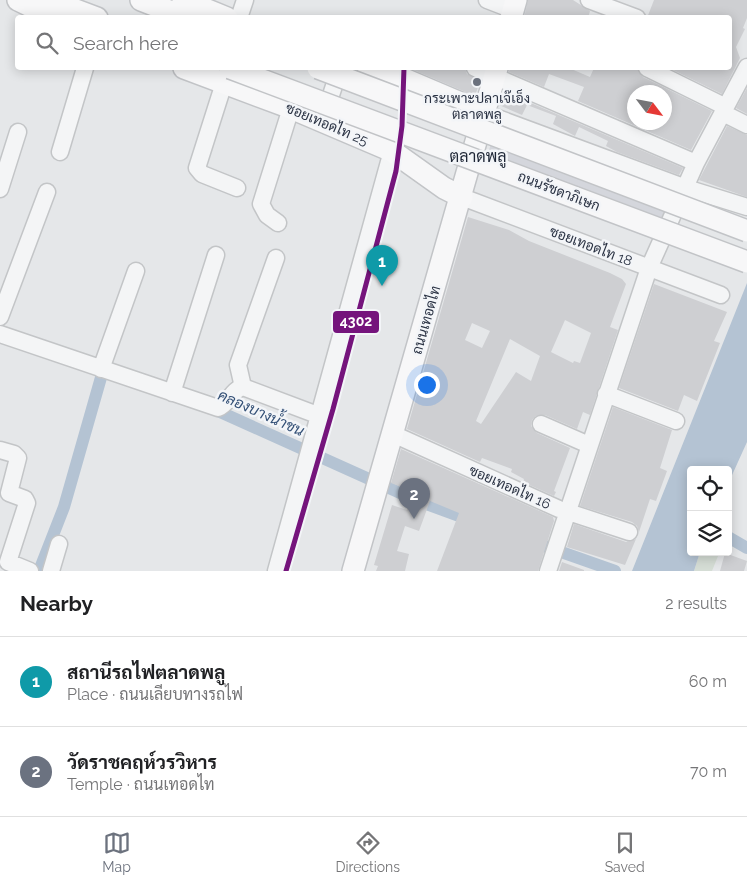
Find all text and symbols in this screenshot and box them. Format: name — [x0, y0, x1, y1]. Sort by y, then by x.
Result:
search box — [15, 15, 732, 70]
icon: search — [33, 29, 61, 57]
text: Search here — [73, 32, 179, 54]
marker: กระเพาะปลาเจ๊เอ็ง ตลาดพลู — [471, 76, 483, 88]
north arrow — [627, 85, 672, 130]
place label: กระเพาะปลาเจ๊เอ็ง ตลาดพลู — [424, 89, 530, 124]
street label: ซอยเทอดไท 25 — [283, 99, 371, 149]
district label: ตลาดพลู — [449, 147, 507, 168]
street label: ถนนรัชดาภิเษก — [516, 168, 602, 214]
street label: ซอยเทอดไท 18 — [547, 223, 635, 269]
pin: 1 — [366, 245, 398, 286]
street label: ถนนเทอดไท — [409, 284, 443, 356]
line badge: 4302 — [332, 310, 380, 334]
text: 4302 — [340, 313, 372, 329]
your location — [414, 372, 440, 398]
water label: คลองบางน้ำชน — [215, 382, 309, 440]
street label: ซอยเทอดไท 16 — [467, 462, 553, 512]
map controls — [687, 466, 732, 556]
button: locate — [687, 466, 732, 511]
pin: 2 — [398, 478, 430, 519]
button: layers — [687, 511, 732, 556]
text: Nearby — [20, 591, 93, 616]
text: 2 results — [665, 594, 727, 613]
text: สถานีรถไฟตลาดพลู — [67, 661, 225, 683]
text: 1 — [32, 672, 40, 691]
text: 60 m — [689, 672, 727, 691]
text: Place · ถนนเลียบทางรถไฟ — [67, 685, 243, 704]
text: วัดราชคฤห์วรวิหาร — [67, 751, 217, 773]
text: 2 — [31, 762, 41, 781]
text: 70 m — [690, 762, 727, 781]
text: Temple · ถนนเทอดไท — [67, 775, 215, 794]
tab: Map — [102, 829, 131, 875]
tab: Directions — [335, 829, 400, 875]
tab: Saved — [605, 829, 645, 875]

